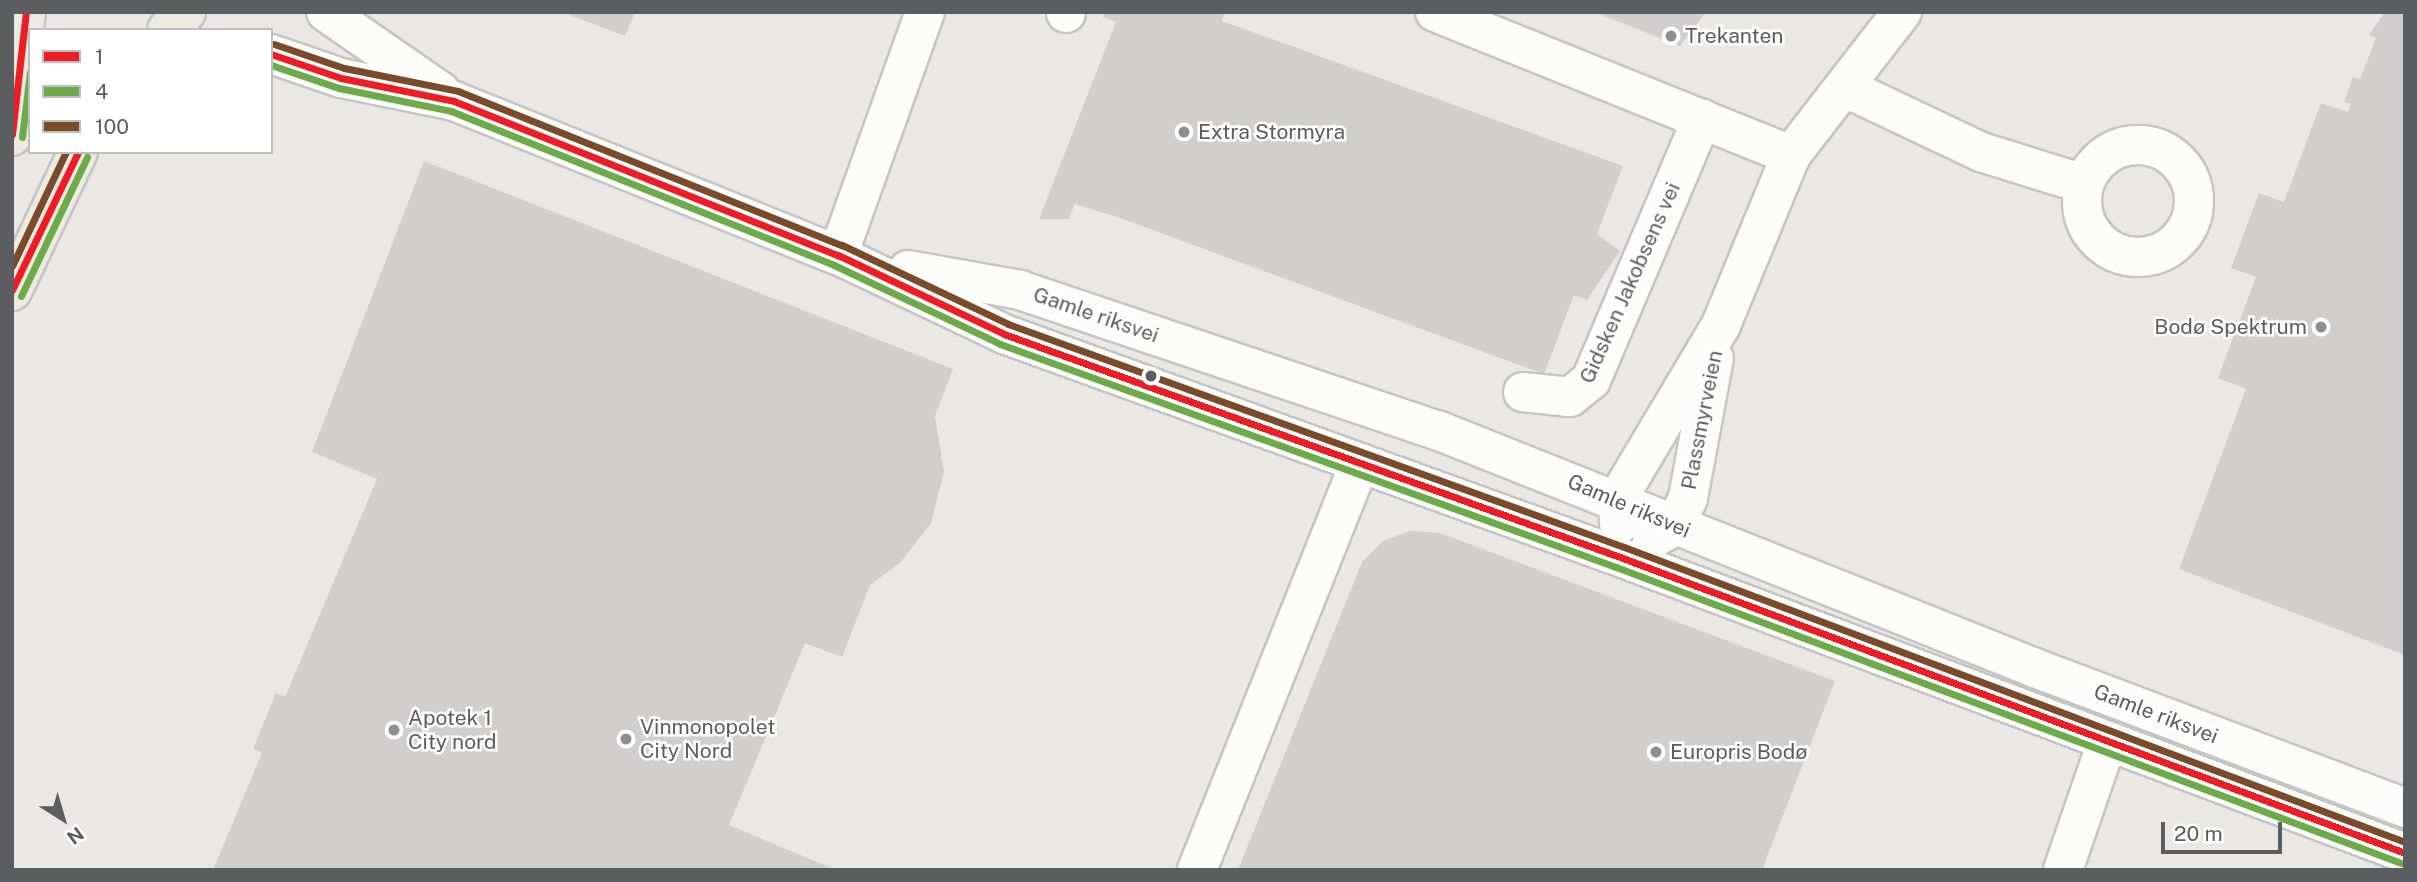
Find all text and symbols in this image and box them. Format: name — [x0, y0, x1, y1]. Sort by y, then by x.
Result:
place label: Trekanten — [1685, 23, 1783, 49]
legend — [28, 28, 273, 154]
marker: Trekanten — [1663, 28, 1679, 44]
text: 1 — [95, 44, 104, 69]
text: 4 — [95, 79, 108, 104]
text: 100 — [95, 114, 129, 139]
place label: Extra Stormyra — [1198, 119, 1345, 145]
marker: Extra Stormyra — [1176, 124, 1192, 140]
street label: Gidsken Jakobsens vei — [1574, 179, 1686, 387]
street label: Gamle riksvei — [1030, 282, 1162, 348]
place label: Bodø Spektrum — [2154, 314, 2307, 340]
marker: Bodø Spektrum — [2313, 319, 2329, 335]
street label: Plassmyrveien — [1676, 348, 1728, 492]
unlabelled marker — [1144, 369, 1158, 383]
street label: Gamle riksvei — [1564, 469, 1694, 543]
street label: Gamle riksvei — [2090, 679, 2222, 749]
place label: Apotek 1 City nord — [408, 705, 497, 755]
place label: Vinmonopolet City Nord — [640, 714, 775, 764]
marker: Apotek 1 City nord — [386, 722, 402, 738]
marker: Vinmonopolet City Nord — [618, 731, 634, 747]
place label: Europris Bodø — [1670, 739, 1808, 765]
marker: Europris Bodø — [1648, 744, 1664, 760]
north arrow — [28, 784, 98, 854]
scale bar — [2165, 808, 2286, 852]
text: 20 m — [2174, 821, 2223, 846]
text: N — [63, 823, 88, 849]

